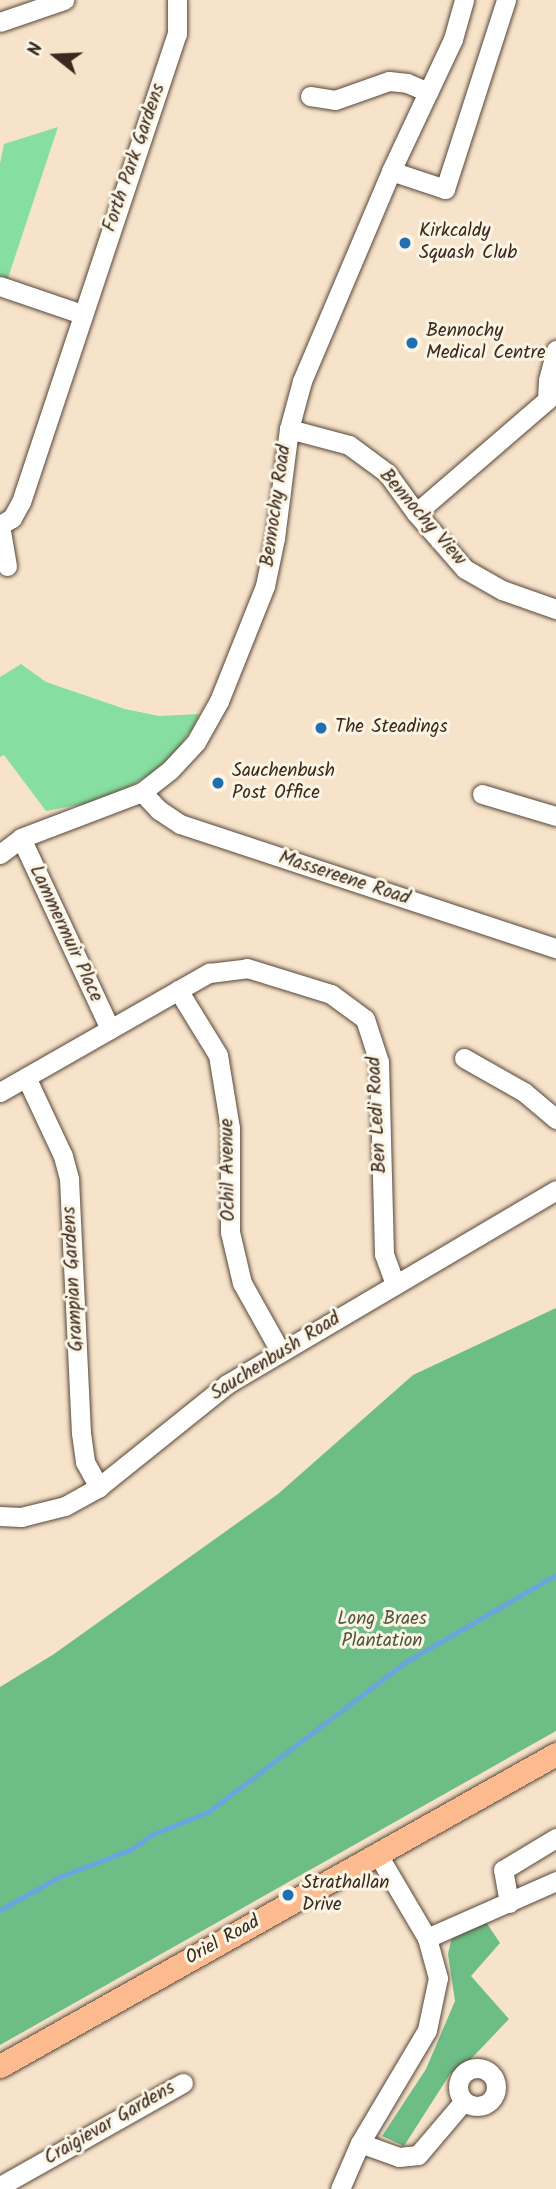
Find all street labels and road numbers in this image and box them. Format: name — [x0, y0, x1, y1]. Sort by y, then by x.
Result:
street label: Forth Park Gardens — [99, 81, 171, 235]
street label: Bennochy Road — [257, 444, 297, 568]
street label: Bennochy View — [374, 465, 470, 571]
street label: Massereene Road — [276, 847, 412, 911]
street label: Lammermuir Place — [23, 862, 107, 1006]
street label: Ben Ledi Road — [364, 1056, 392, 1174]
street label: Ochil Avenue — [217, 1118, 241, 1222]
street label: Grampian Gardens — [59, 1206, 89, 1352]
street label: Sauchenbush Road — [207, 1308, 345, 1406]
street label: Oriel Road — [182, 1911, 264, 1971]
street label: Craigievar Gardens — [41, 2077, 179, 2171]

